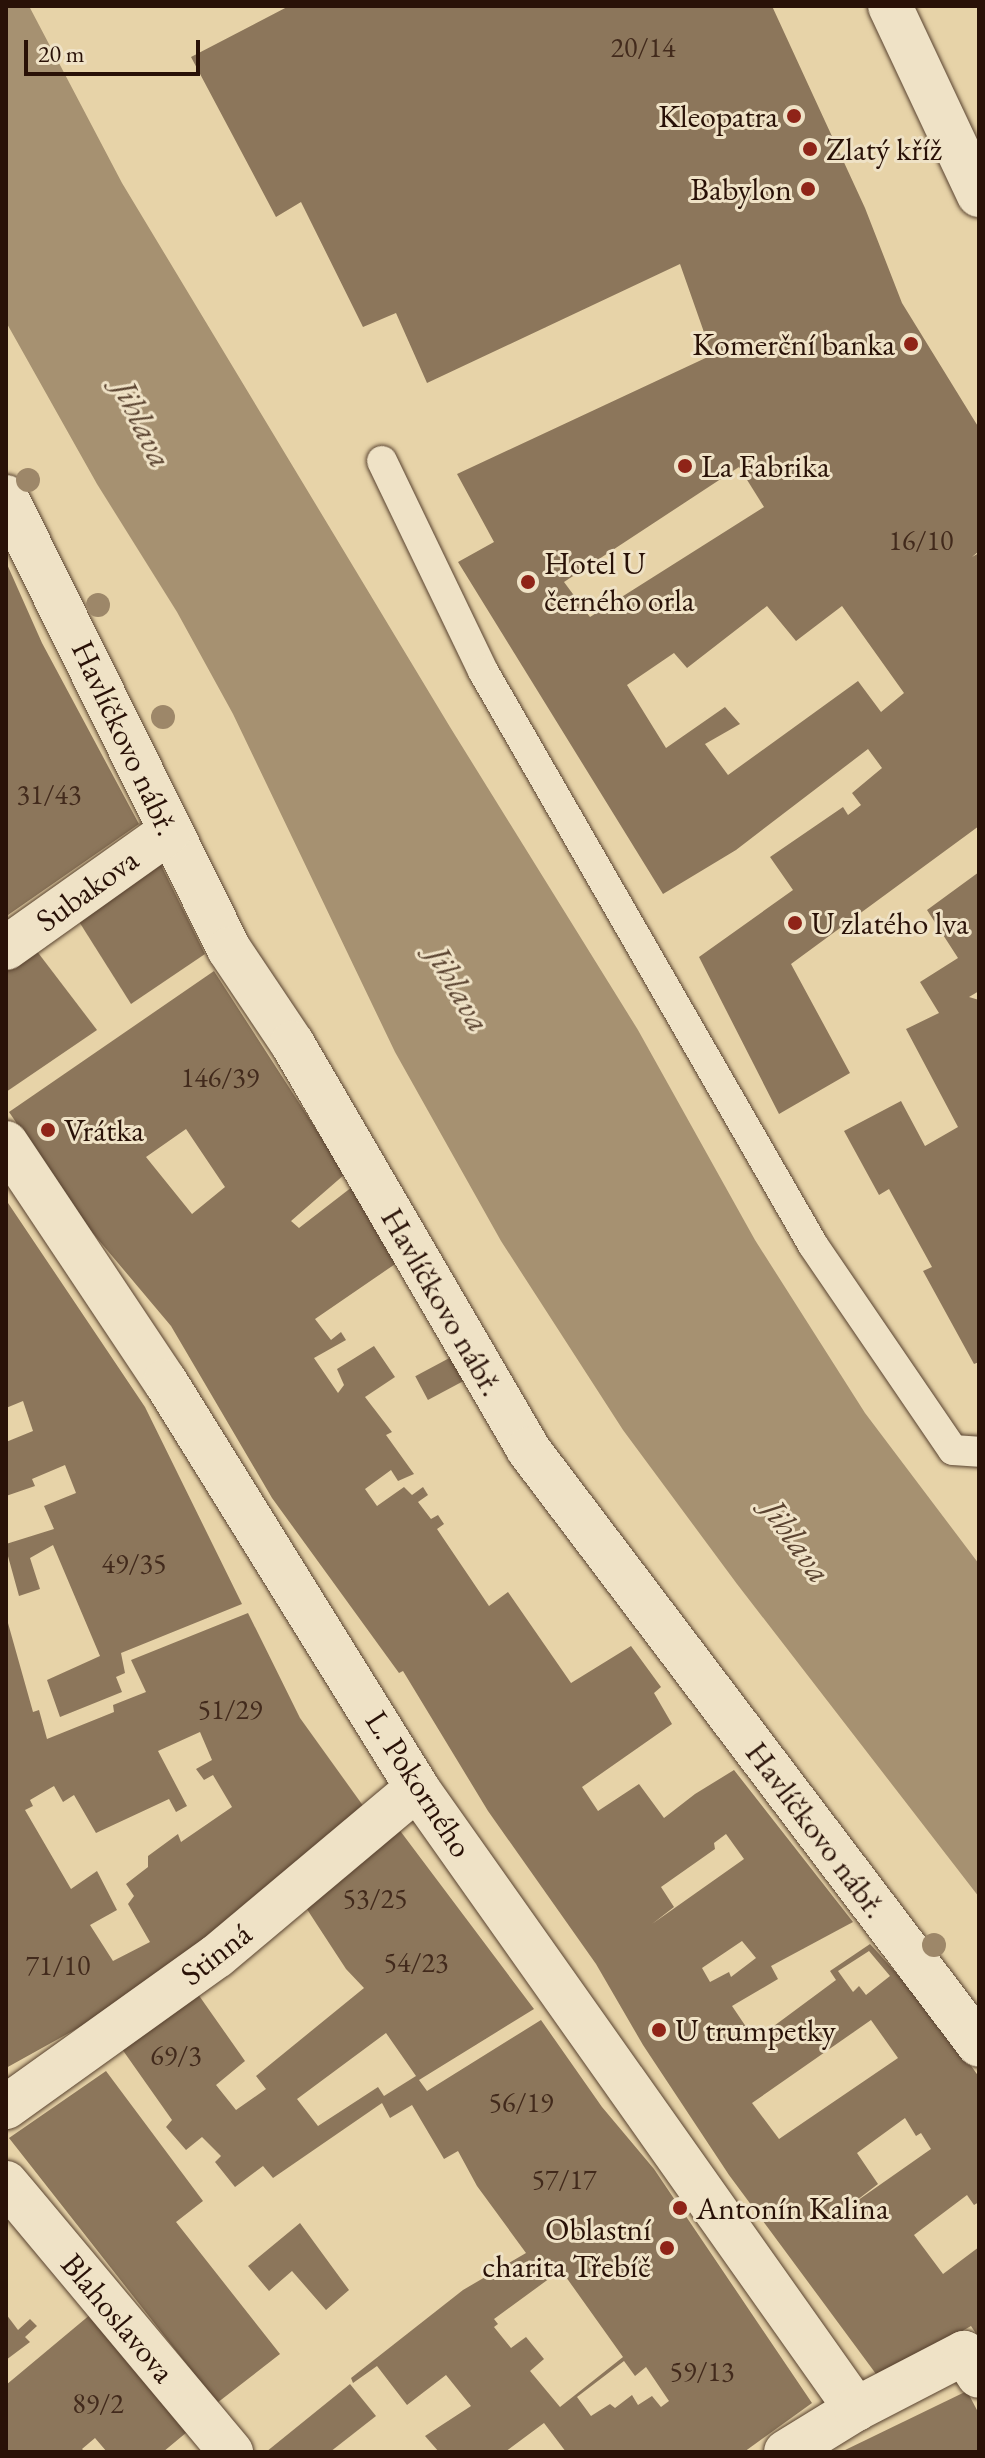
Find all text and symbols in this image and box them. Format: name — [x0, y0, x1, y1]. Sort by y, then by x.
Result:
scale bar — [28, 24, 204, 74]
house number: 20/14 — [611, 30, 675, 64]
text: 20 m — [38, 38, 85, 69]
place label: Kleopatra — [658, 97, 778, 135]
marker: Kleopatra — [785, 107, 803, 125]
place label: Zlatý kříž — [826, 130, 942, 168]
marker: Zlatý kříž — [801, 140, 819, 158]
place label: Babylon — [690, 170, 792, 208]
marker: Babylon — [799, 180, 817, 198]
place label: Komerční banka — [692, 325, 895, 363]
marker: Komerční banka — [902, 335, 920, 353]
water label: Jihlava — [104, 374, 182, 474]
place label: La Fabrika — [701, 447, 830, 485]
marker: La Fabrika — [676, 457, 694, 475]
house number: 16/10 — [889, 523, 953, 557]
place label: Hotel U černého orla — [544, 545, 695, 620]
marker: Hotel U černého orla — [519, 573, 537, 591]
street label: Havlíčkovo nábř. — [63, 634, 187, 842]
house number: 31/43 — [17, 777, 81, 811]
street label: Subakova — [28, 840, 146, 940]
place label: U zlatého lva — [811, 904, 969, 942]
marker: U zlatého lva — [786, 914, 804, 932]
water label: Jihlava — [418, 939, 500, 1039]
house number: 146/39 — [181, 1060, 259, 1094]
place label: Vrátka — [64, 1111, 144, 1149]
marker: Vrátka — [39, 1121, 57, 1139]
street label: Havlíčkovo nábř. — [373, 1201, 511, 1403]
water label: Jihlava — [754, 1492, 840, 1590]
house number: 49/35 — [102, 1546, 166, 1580]
house number: 51/29 — [198, 1692, 262, 1726]
street label: L. Pokorného — [357, 1703, 481, 1865]
street label: Havlíčkovo nábř. — [737, 1734, 895, 1926]
house number: 53/25 — [343, 1881, 407, 1915]
street label: Stinná — [173, 1914, 259, 1994]
house number: 54/23 — [384, 1945, 448, 1979]
house number: 71/10 — [26, 1948, 90, 1982]
place label: U trumpetky — [675, 2011, 836, 2049]
marker: U trumpetky — [650, 2021, 668, 2039]
house number: 69/3 — [150, 2038, 202, 2072]
house number: 56/19 — [489, 2085, 553, 2119]
house number: 57/17 — [532, 2162, 596, 2196]
place label: Antonín Kalina — [696, 2189, 889, 2227]
marker: Antonín Kalina — [671, 2199, 689, 2217]
place label: Oblastní charita Třebíč — [482, 2211, 651, 2286]
marker: Oblastní charita Třebíč — [658, 2239, 676, 2257]
street label: Blahoslavova — [53, 2246, 183, 2390]
house number: 59/13 — [670, 2354, 734, 2388]
house number: 89/2 — [72, 2386, 124, 2420]

